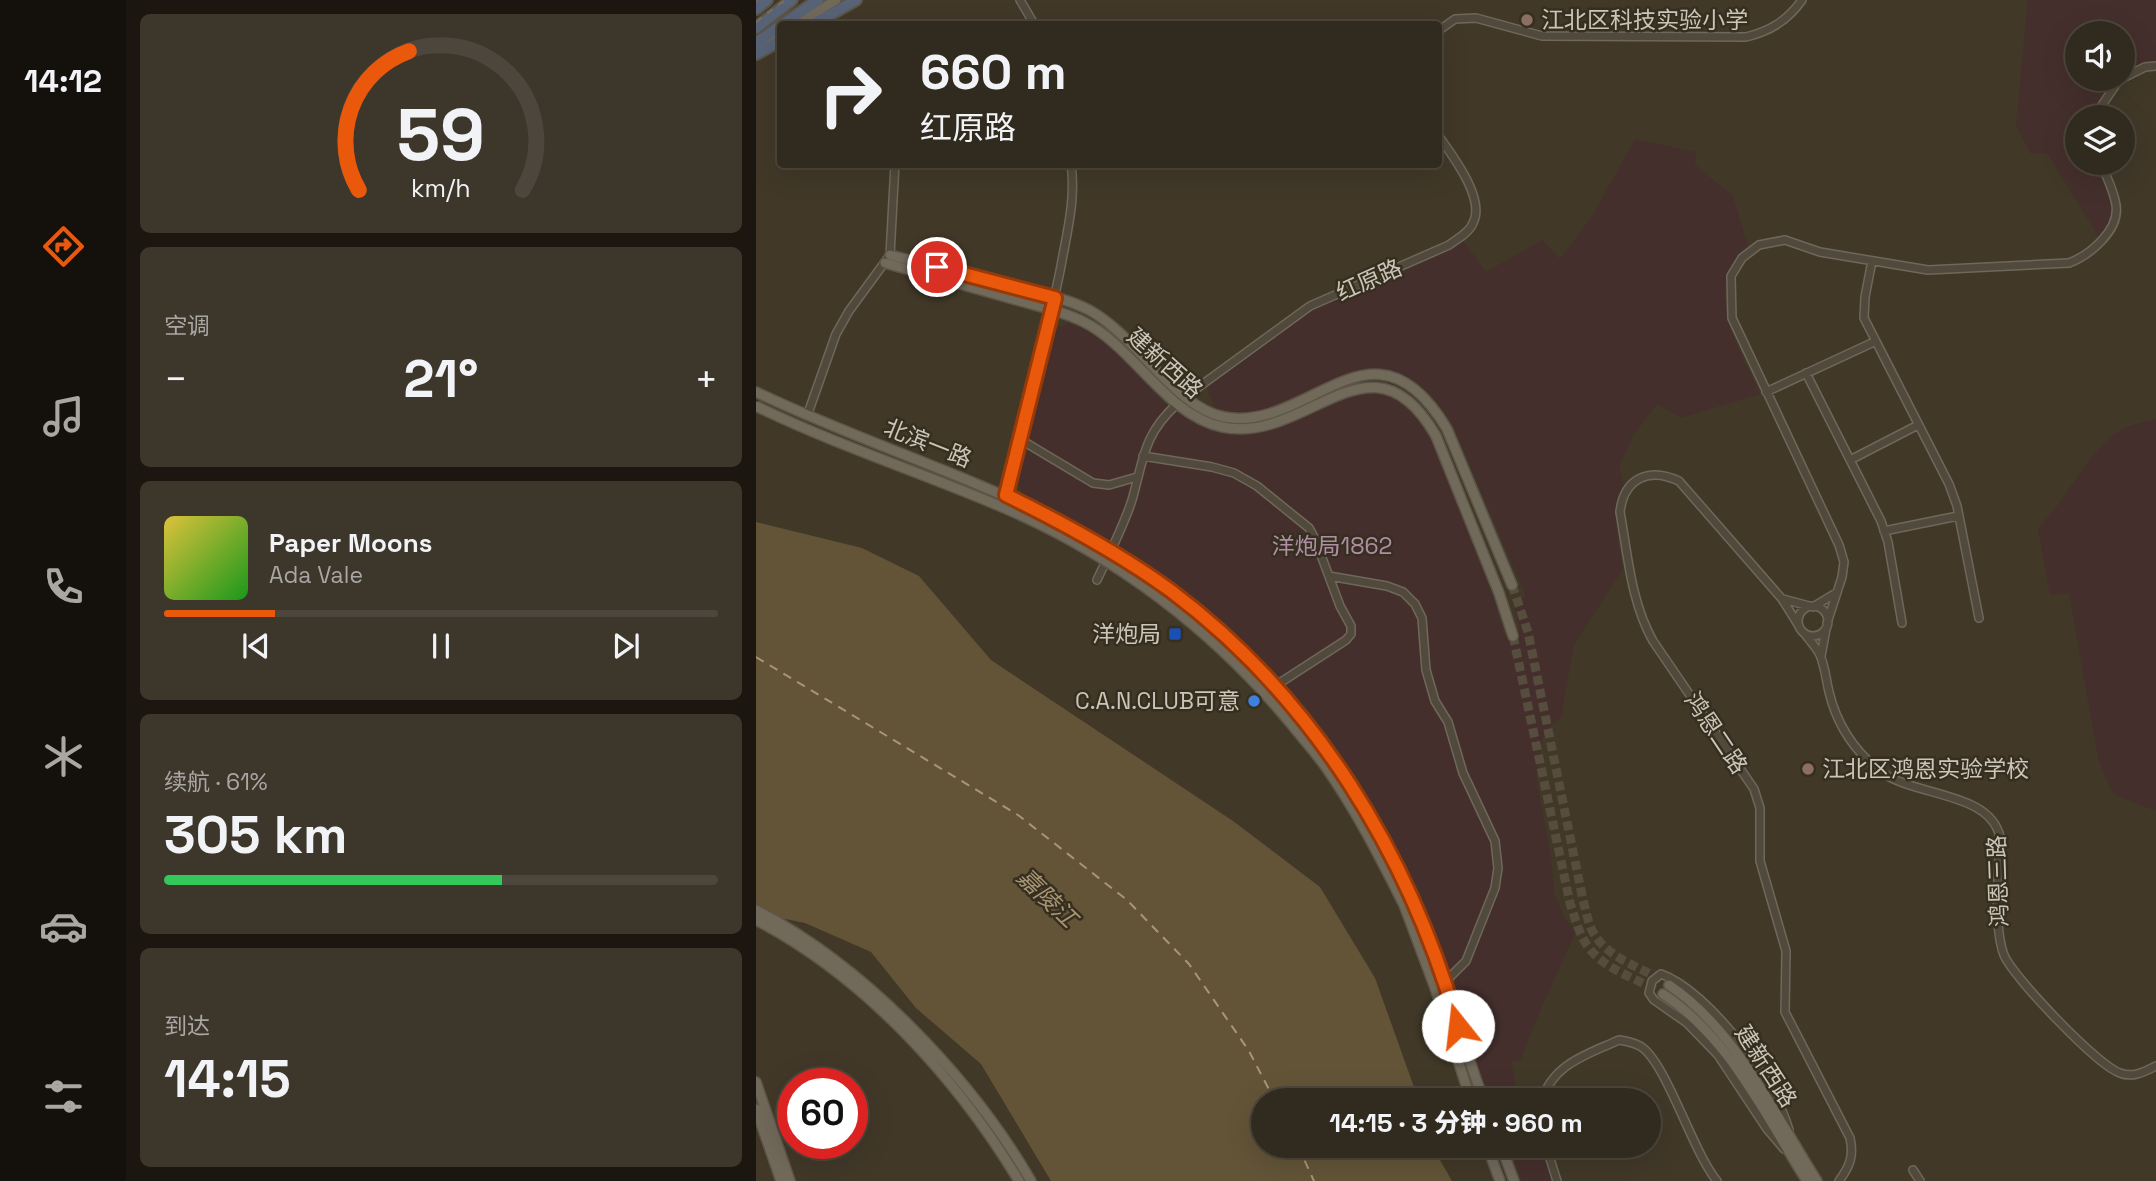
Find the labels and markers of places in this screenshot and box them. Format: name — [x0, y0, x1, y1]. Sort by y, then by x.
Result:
place label: 江北区科技实验小学 — [1541, 5, 1748, 35]
marker: 江北区科技实验小学 — [1519, 12, 1535, 28]
pin — [907, 237, 967, 297]
place label: 洋炮局 — [1092, 619, 1161, 649]
marker: 洋炮局 — [1167, 626, 1183, 642]
place label: C.A.N.CLUB可意 — [1075, 686, 1240, 716]
marker: C.A.N.CLUB可意 — [1246, 693, 1262, 709]
place label: 江北区鸿恩实验学校 — [1822, 754, 2029, 784]
marker: 江北区鸿恩实验学校 — [1800, 761, 1816, 777]

